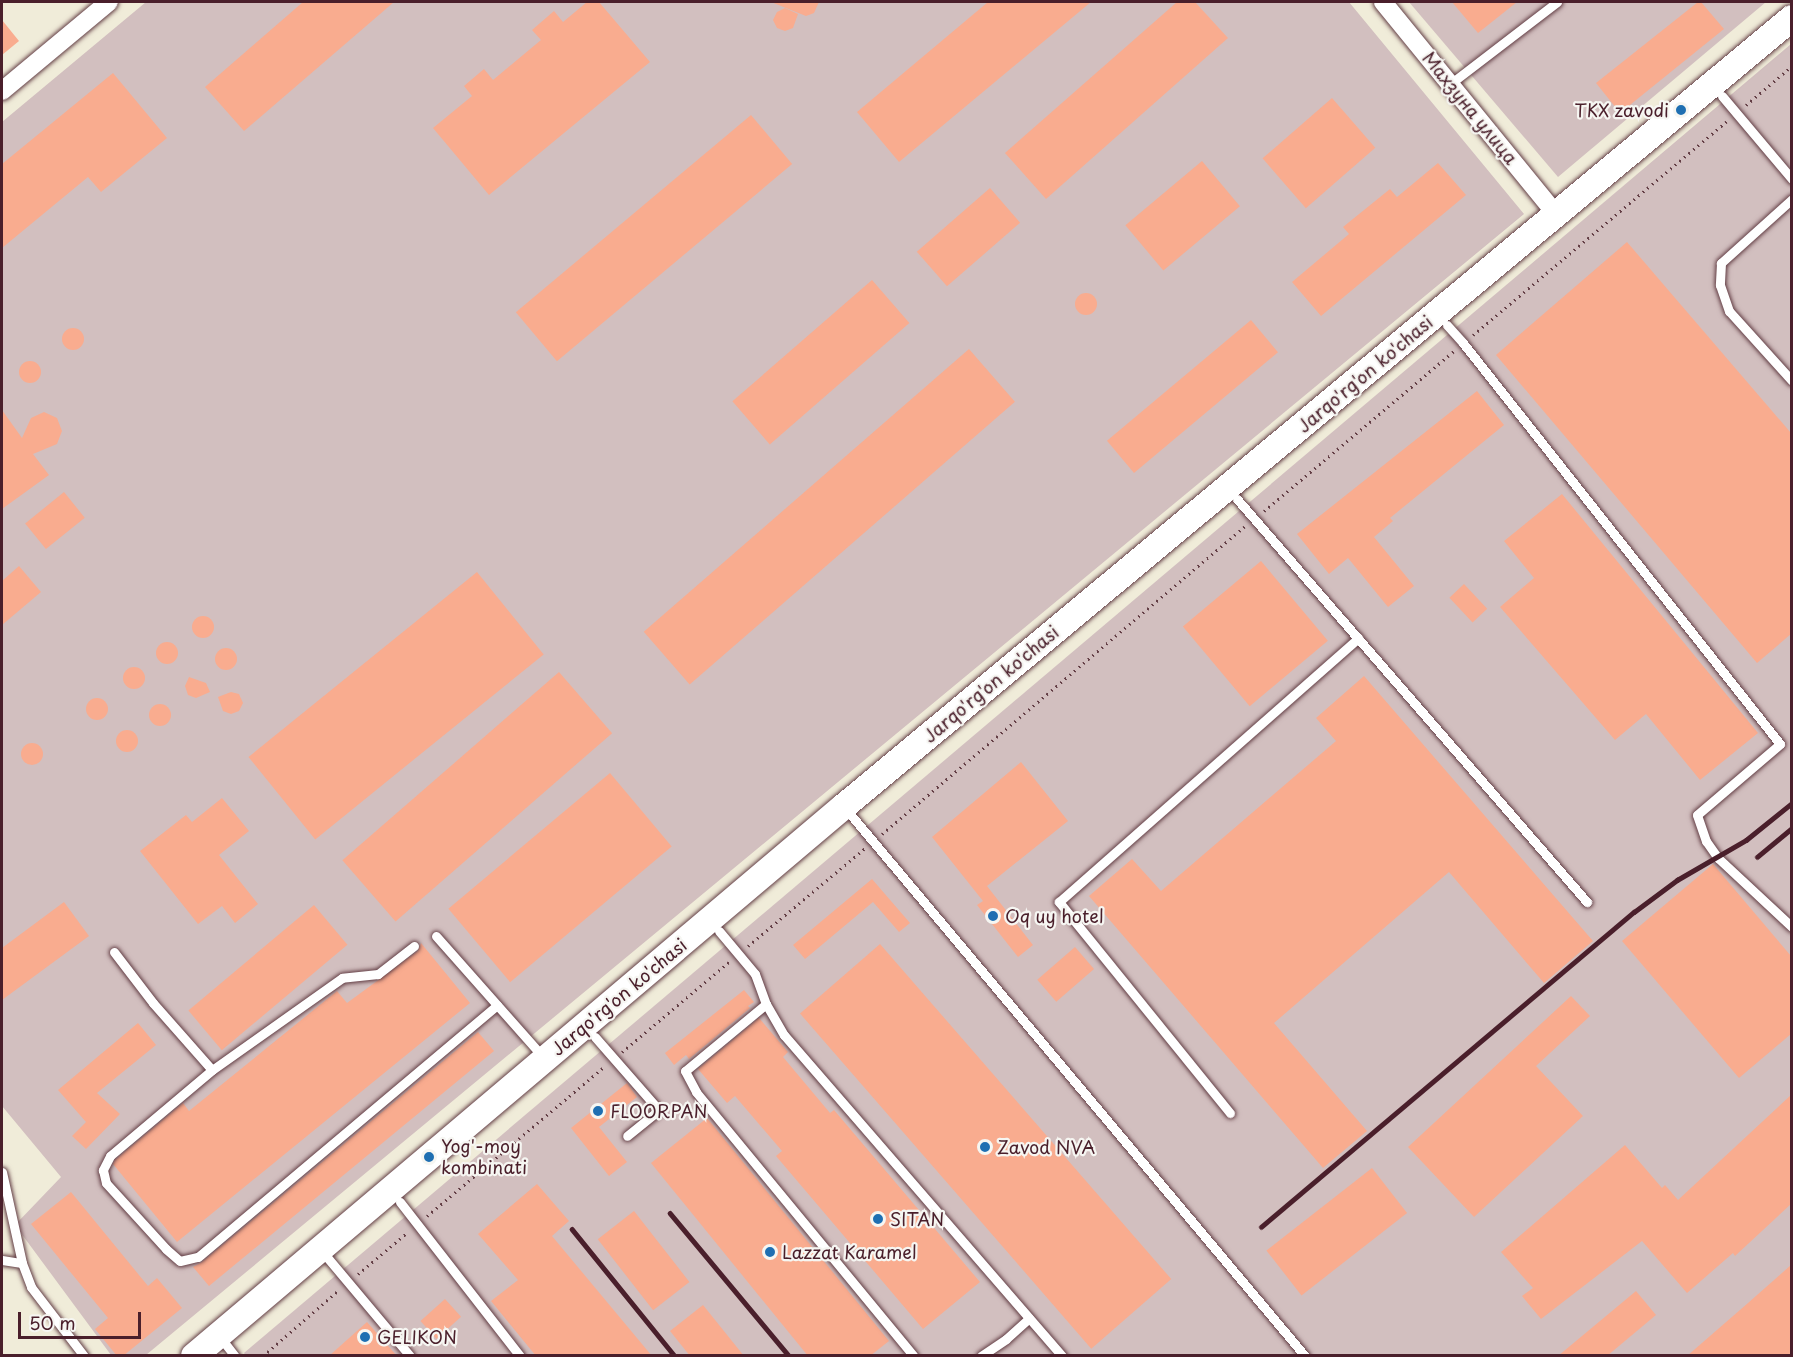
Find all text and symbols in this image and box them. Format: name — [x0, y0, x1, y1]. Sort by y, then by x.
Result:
street label: Махзуна улица — [1418, 47, 1522, 169]
place label: TKX zavodi — [1572, 99, 1669, 121]
marker: TKX zavodi — [1674, 103, 1688, 117]
street label: Jarqo'rg'on ko'chasi — [1293, 311, 1437, 437]
street label: Jarqo'rg'on ko'chasi — [919, 621, 1063, 747]
place label: Oq uy hotel — [1005, 905, 1105, 927]
marker: Oq uy hotel — [986, 909, 1000, 923]
street label: Jarqo'rg'on ko'chasi — [547, 934, 691, 1060]
place label: FLOORPAN — [610, 1100, 708, 1122]
marker: FLOORPAN — [591, 1104, 605, 1118]
place label: Yog'-moy kombinati — [441, 1136, 527, 1178]
place label: Zavod NVA — [997, 1136, 1095, 1158]
marker: Zavod NVA — [978, 1140, 992, 1154]
marker: Yog'-moy kombinati — [422, 1150, 436, 1164]
place label: SITAN — [890, 1208, 944, 1230]
marker: SITAN — [871, 1212, 885, 1226]
place label: Lazzat Karamel — [782, 1241, 918, 1263]
marker: Lazzat Karamel — [763, 1245, 777, 1259]
scale bar — [21, 1300, 144, 1338]
text: 50 m — [29, 1309, 76, 1336]
place label: GELIKON — [377, 1326, 457, 1348]
marker: GELIKON — [358, 1330, 372, 1344]

